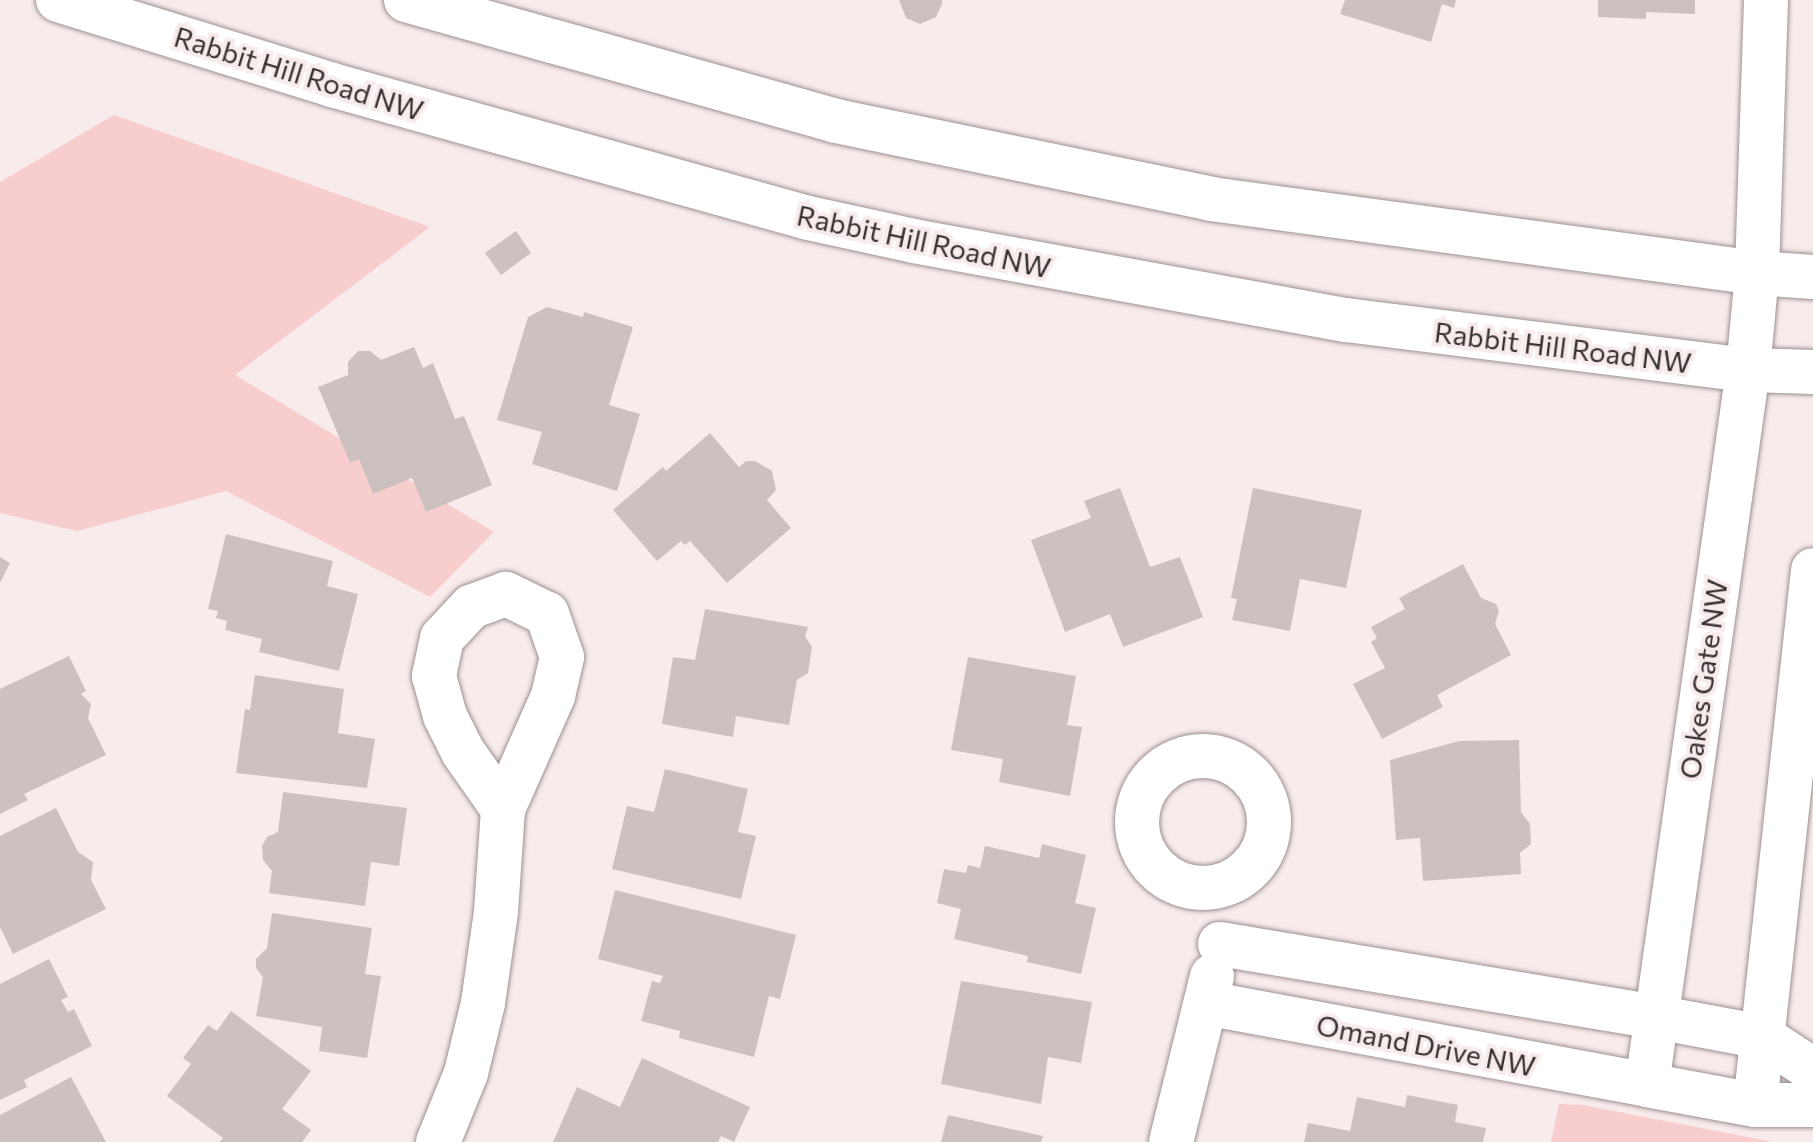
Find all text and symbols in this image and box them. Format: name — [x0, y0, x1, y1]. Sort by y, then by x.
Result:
street label: Rabbit Hill Road NW — [170, 19, 428, 127]
street label: Rabbit Hill Road NW — [794, 198, 1054, 284]
street label: Rabbit Hill Road NW — [1433, 315, 1693, 379]
street label: Oakes Gate NW — [1672, 577, 1734, 781]
street label: Omand Drive NW — [1314, 1007, 1538, 1083]

